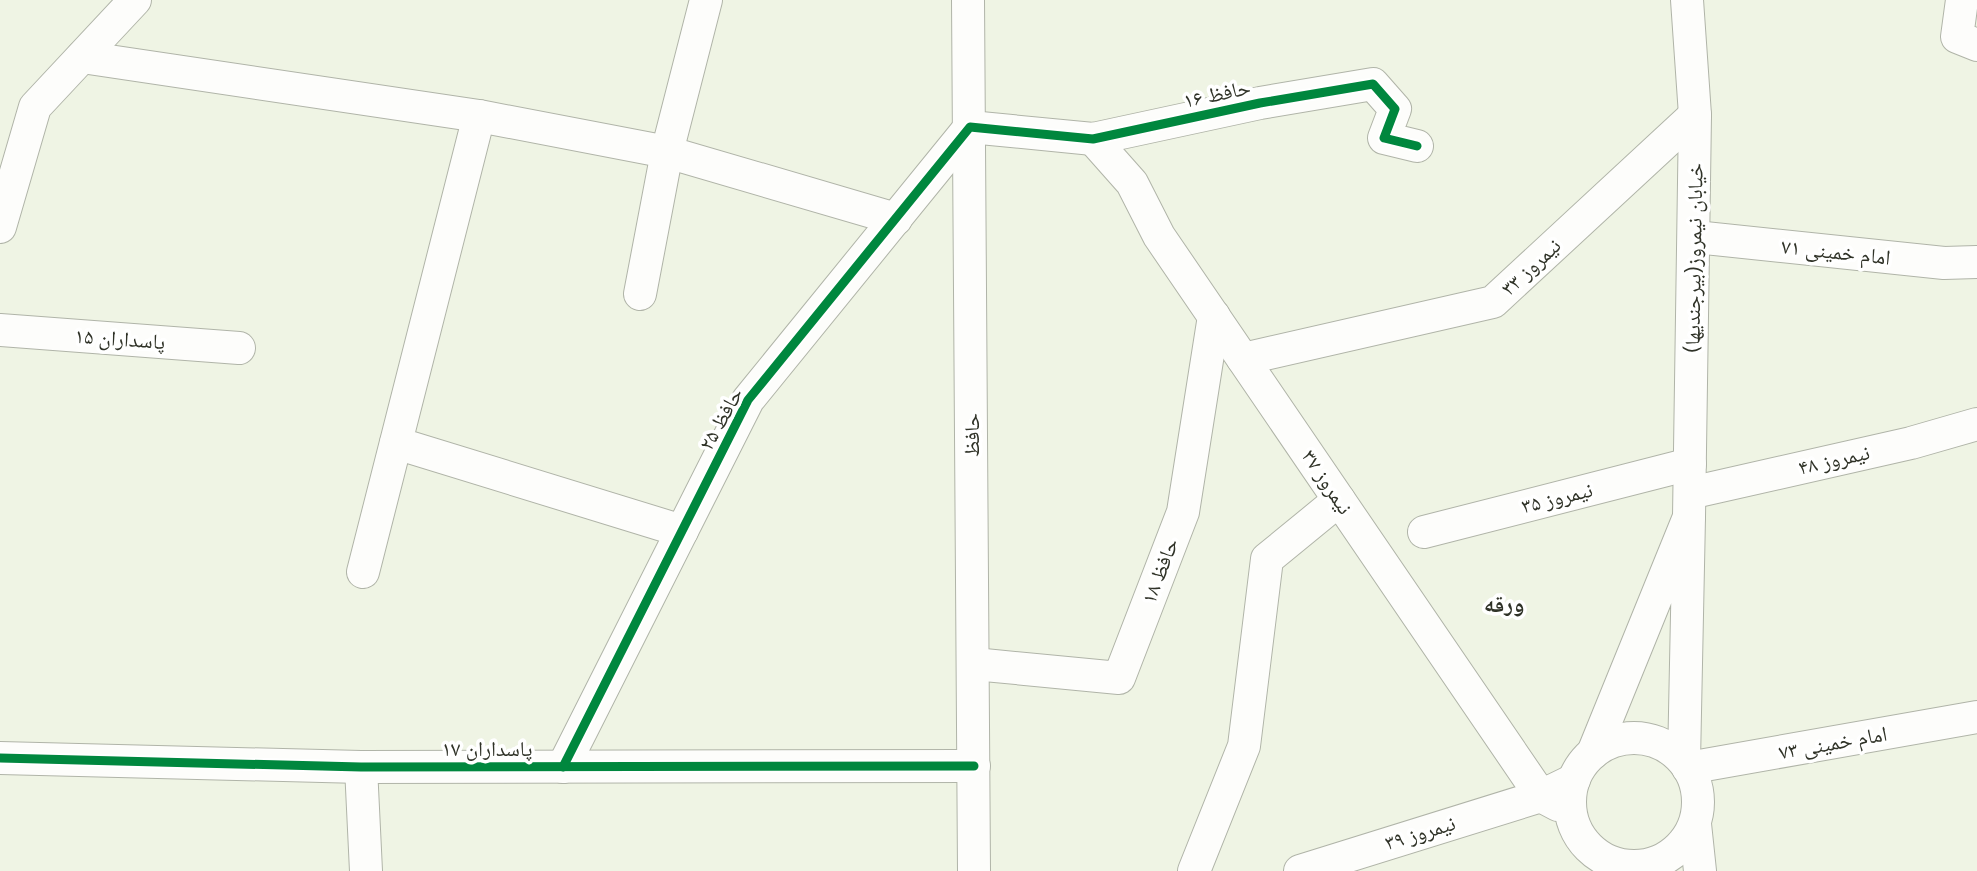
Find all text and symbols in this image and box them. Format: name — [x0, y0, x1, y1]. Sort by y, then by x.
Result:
street label: حافظ ۱۶ — [1181, 74, 1253, 113]
street label: خیابان نیمروز(بیرجندیها) — [1679, 163, 1708, 353]
street label: نیمروز ۳۳ — [1496, 233, 1566, 300]
street label: امام خمینی ۷۱ — [1780, 233, 1892, 272]
street label: پاسداران ۱۵ — [74, 323, 166, 354]
street label: حافظ ۲۵ — [693, 383, 748, 454]
street label: حافظ — [959, 413, 984, 457]
street label: نیمروز ۴۸ — [1796, 439, 1872, 480]
street label: نیمروز ۳۷ — [1297, 445, 1358, 519]
street label: نیمروز ۳۵ — [1519, 477, 1595, 518]
street label: حافظ ۱۸ — [1136, 535, 1183, 607]
district label: ورقه — [1484, 590, 1524, 618]
street label: امام خمینی ۷۳ — [1777, 721, 1889, 766]
street label: پاسداران ۱۷ — [442, 736, 532, 761]
street label: نیمروز ۳۹ — [1382, 810, 1458, 855]

